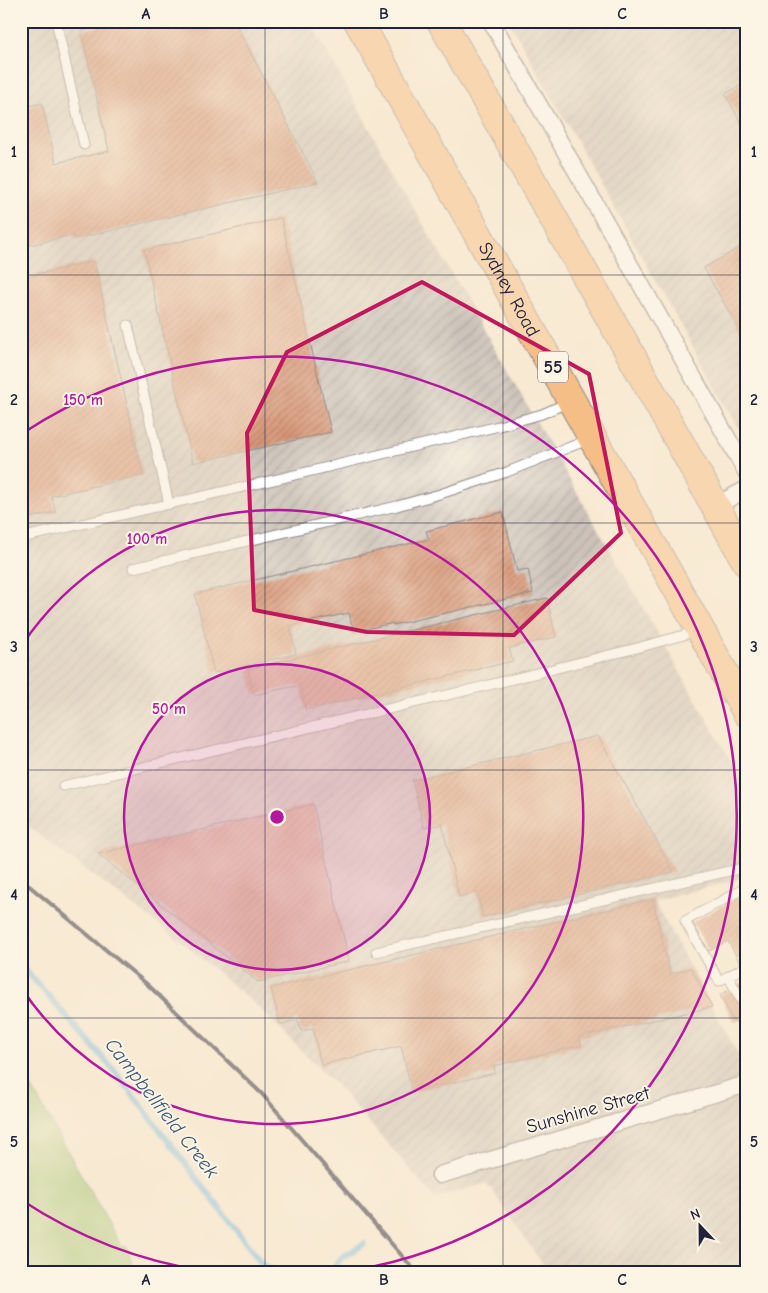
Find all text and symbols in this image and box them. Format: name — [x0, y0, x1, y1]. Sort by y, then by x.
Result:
text: A — [142, 5, 151, 23]
text: B — [379, 5, 389, 23]
text: C — [617, 5, 627, 23]
text: 1 — [11, 143, 17, 161]
text: 1 — [751, 143, 757, 161]
street label: Sydney Road — [474, 238, 544, 341]
road number: 55 — [538, 352, 568, 382]
text: 2 — [10, 391, 18, 409]
text: 150 m — [63, 391, 103, 409]
text: 2 — [750, 391, 758, 409]
text: 100 m — [127, 530, 167, 548]
text: 3 — [10, 638, 18, 656]
text: 3 — [750, 638, 758, 656]
text: 50 m — [152, 700, 186, 718]
centre of rings — [268, 808, 286, 826]
text: 4 — [10, 886, 18, 904]
text: 4 — [750, 886, 758, 904]
water label: Campbellfield Creek — [100, 1034, 224, 1183]
street label: Sunshine Street — [524, 1082, 653, 1138]
text: 5 — [10, 1133, 18, 1151]
text: 5 — [750, 1133, 758, 1151]
north arrow — [676, 1200, 726, 1250]
text: N — [688, 1205, 703, 1224]
text: A — [142, 1271, 151, 1289]
text: B — [379, 1271, 389, 1289]
text: C — [617, 1271, 627, 1289]

